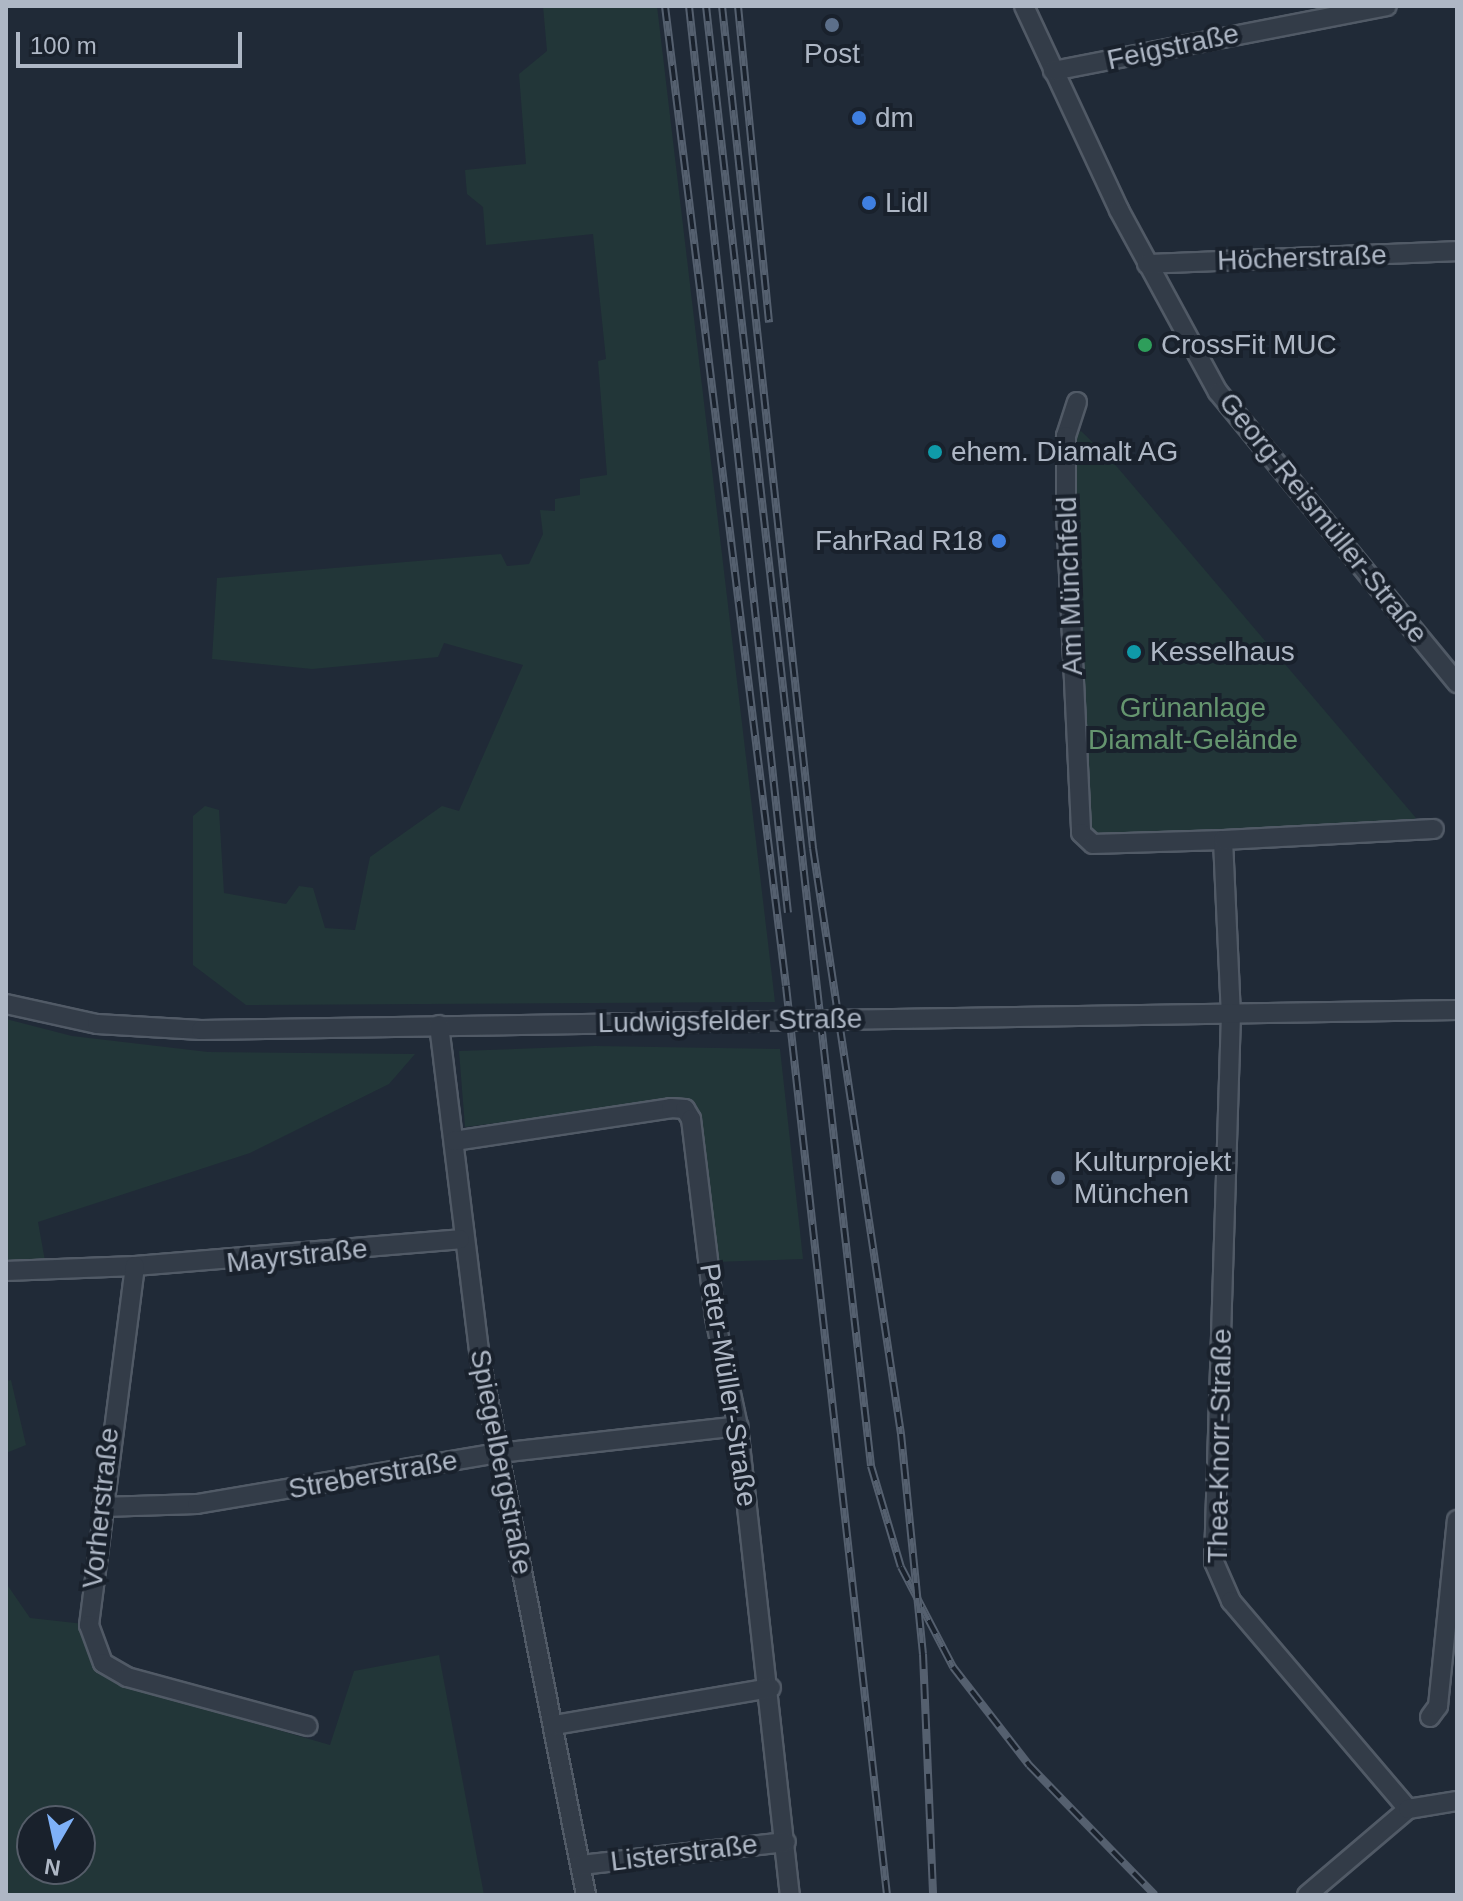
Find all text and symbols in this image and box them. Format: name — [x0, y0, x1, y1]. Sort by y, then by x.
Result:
scale bar — [20, 16, 246, 66]
marker: Post — [823, 16, 841, 34]
street label: Feigstraße — [1104, 17, 1242, 77]
text: 100 m — [30, 32, 97, 59]
place label: Post — [804, 37, 860, 71]
place label: dm — [875, 101, 914, 135]
marker: dm — [850, 109, 868, 127]
place label: Lidl — [885, 186, 929, 220]
marker: Lidl — [860, 194, 878, 212]
street label: Höcherstraße — [1217, 238, 1387, 278]
place label: CrossFit MUC — [1161, 328, 1337, 362]
marker: CrossFit MUC — [1136, 336, 1154, 354]
street label: Georg-Reismüller-Straße — [1212, 386, 1434, 650]
place label: ehem. Diamalt AG — [951, 435, 1180, 469]
marker: ehem. Diamalt AG — [926, 443, 944, 461]
street label: Am Münchfeld — [1050, 496, 1090, 676]
place label: FahrRad R18 — [815, 524, 983, 558]
marker: FahrRad R18 — [990, 532, 1008, 550]
place label: Kesselhaus — [1150, 635, 1295, 669]
marker: Kesselhaus — [1125, 643, 1143, 661]
park label: Grünanlage Diamalt-Gelände — [1088, 691, 1298, 757]
street label: Ludwigsfelder Straße — [597, 1002, 863, 1040]
place label: Kulturprojekt München — [1074, 1145, 1231, 1211]
marker: Kulturprojekt München — [1049, 1169, 1067, 1187]
street label: Mayrstraße — [225, 1232, 369, 1280]
street label: Peter-Müller-Straße — [692, 1261, 764, 1509]
street label: Thea-Knorr-Straße — [1201, 1328, 1239, 1564]
street label: Spiegelbergstraße — [463, 1346, 539, 1578]
street label: Vorherstraße — [76, 1426, 126, 1590]
street label: Streberstraße — [286, 1444, 460, 1506]
north arrow — [16, 1805, 96, 1885]
street label: Listerstraße — [609, 1827, 759, 1879]
text: N — [43, 1854, 62, 1881]

